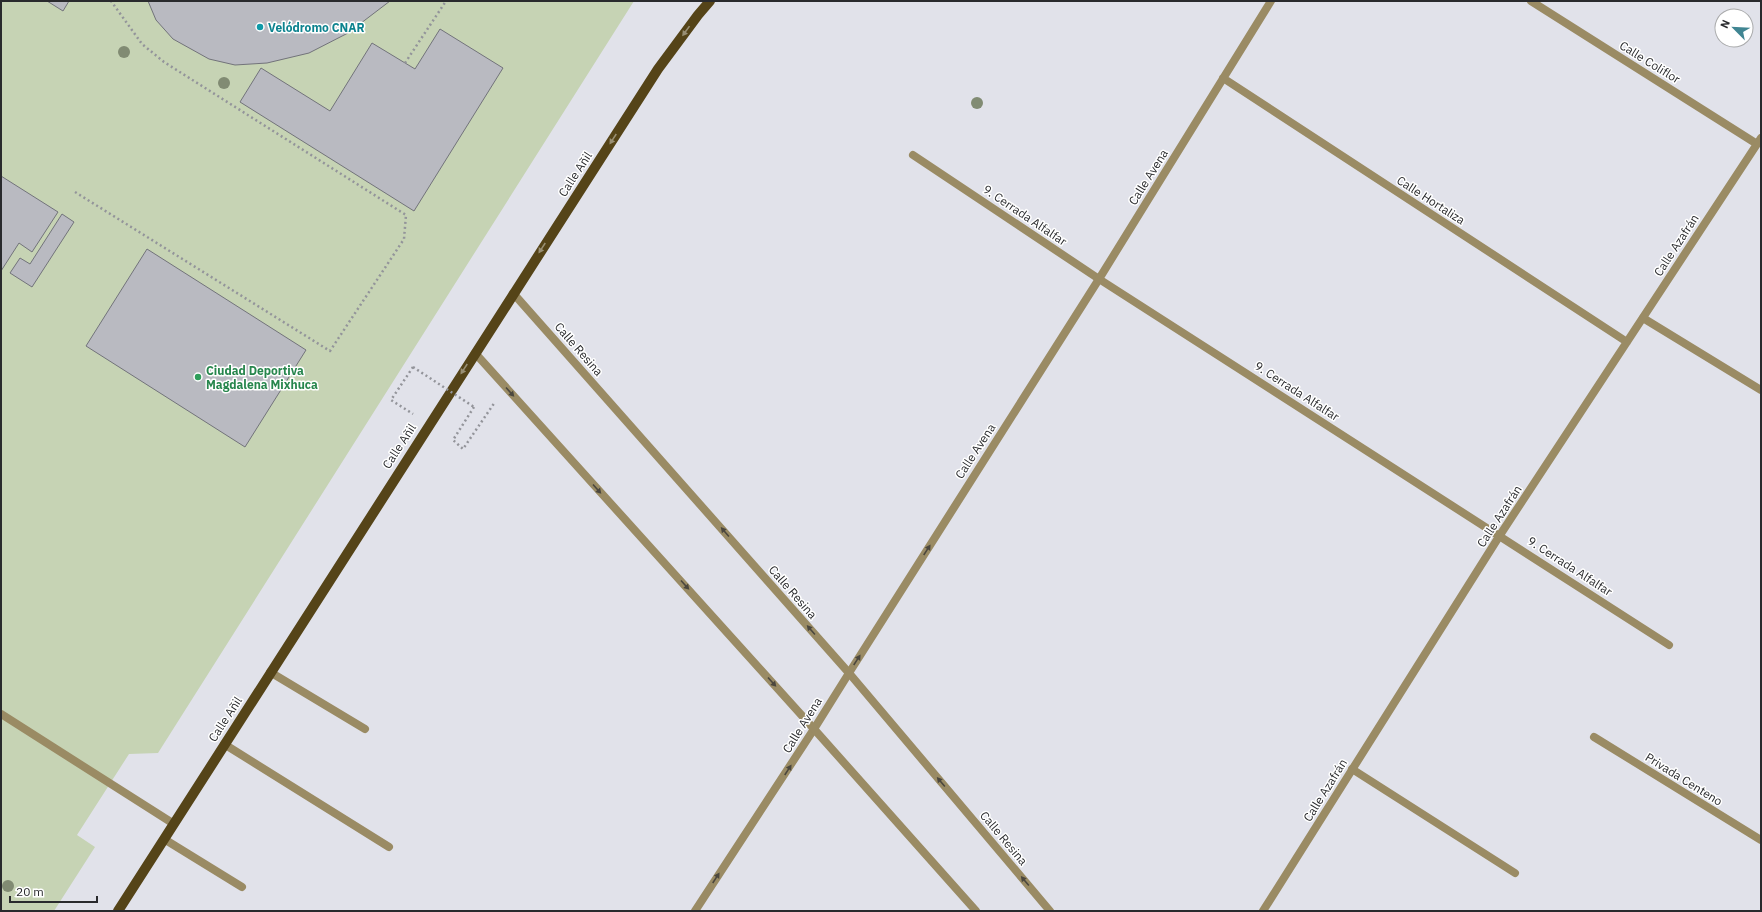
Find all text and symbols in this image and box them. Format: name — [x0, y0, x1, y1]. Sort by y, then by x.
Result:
north arrow — [1714, 8, 1754, 48]
text: N — [1717, 17, 1733, 30]
place label: Velódromo CNAR — [268, 20, 365, 35]
marker: Velódromo CNAR — [255, 22, 265, 32]
one-way arrow — [682, 26, 690, 36]
street label: Calle Coliflor — [1617, 37, 1684, 87]
one-way arrow — [609, 134, 617, 144]
street label: Calle Avena — [1125, 146, 1171, 208]
street label: Calle Añil — [555, 149, 595, 199]
street label: Calle Hortaliza — [1394, 172, 1468, 228]
street label: 9. Cerrada Alfalfar — [980, 181, 1070, 249]
street label: Calle Azafrán — [1650, 211, 1702, 279]
one-way arrow — [539, 242, 546, 254]
street label: Calle Resina — [552, 319, 607, 379]
street label: 9. Cerrada Alfalfar — [1252, 358, 1343, 424]
place label: Ciudad Deportiva Magdalena Mixhuca — [206, 363, 318, 392]
one-way arrow — [461, 363, 468, 375]
marker: Ciudad Deportiva Magdalena Mixhuca — [193, 372, 203, 382]
one-way arrow — [506, 387, 515, 397]
street label: Calle Avena — [952, 420, 999, 481]
street label: Calle Añil — [379, 421, 419, 471]
street label: Calle Azafrán — [1473, 482, 1525, 550]
one-way arrow — [593, 483, 602, 494]
one-way arrow — [720, 527, 729, 538]
street label: 9. Cerrada Alfalfar — [1525, 533, 1616, 599]
one-way arrow — [923, 544, 930, 556]
street label: Calle Resina — [766, 562, 821, 622]
one-way arrow — [680, 580, 689, 590]
one-way arrow — [806, 625, 815, 635]
one-way arrow — [853, 654, 860, 666]
one-way arrow — [767, 676, 776, 687]
street label: Calle Añil — [205, 694, 245, 744]
street label: Calle Avena — [779, 694, 825, 756]
street label: Privada Centeno — [1643, 749, 1726, 809]
street label: Calle Azafrán — [1300, 756, 1350, 824]
one-way arrow — [784, 764, 791, 776]
one-way arrow — [936, 776, 945, 787]
street label: Calle Resina — [977, 808, 1031, 869]
one-way arrow — [712, 873, 720, 884]
one-way arrow — [1020, 876, 1029, 887]
scale bar — [10, 878, 97, 904]
text: 20 m — [16, 884, 44, 899]

